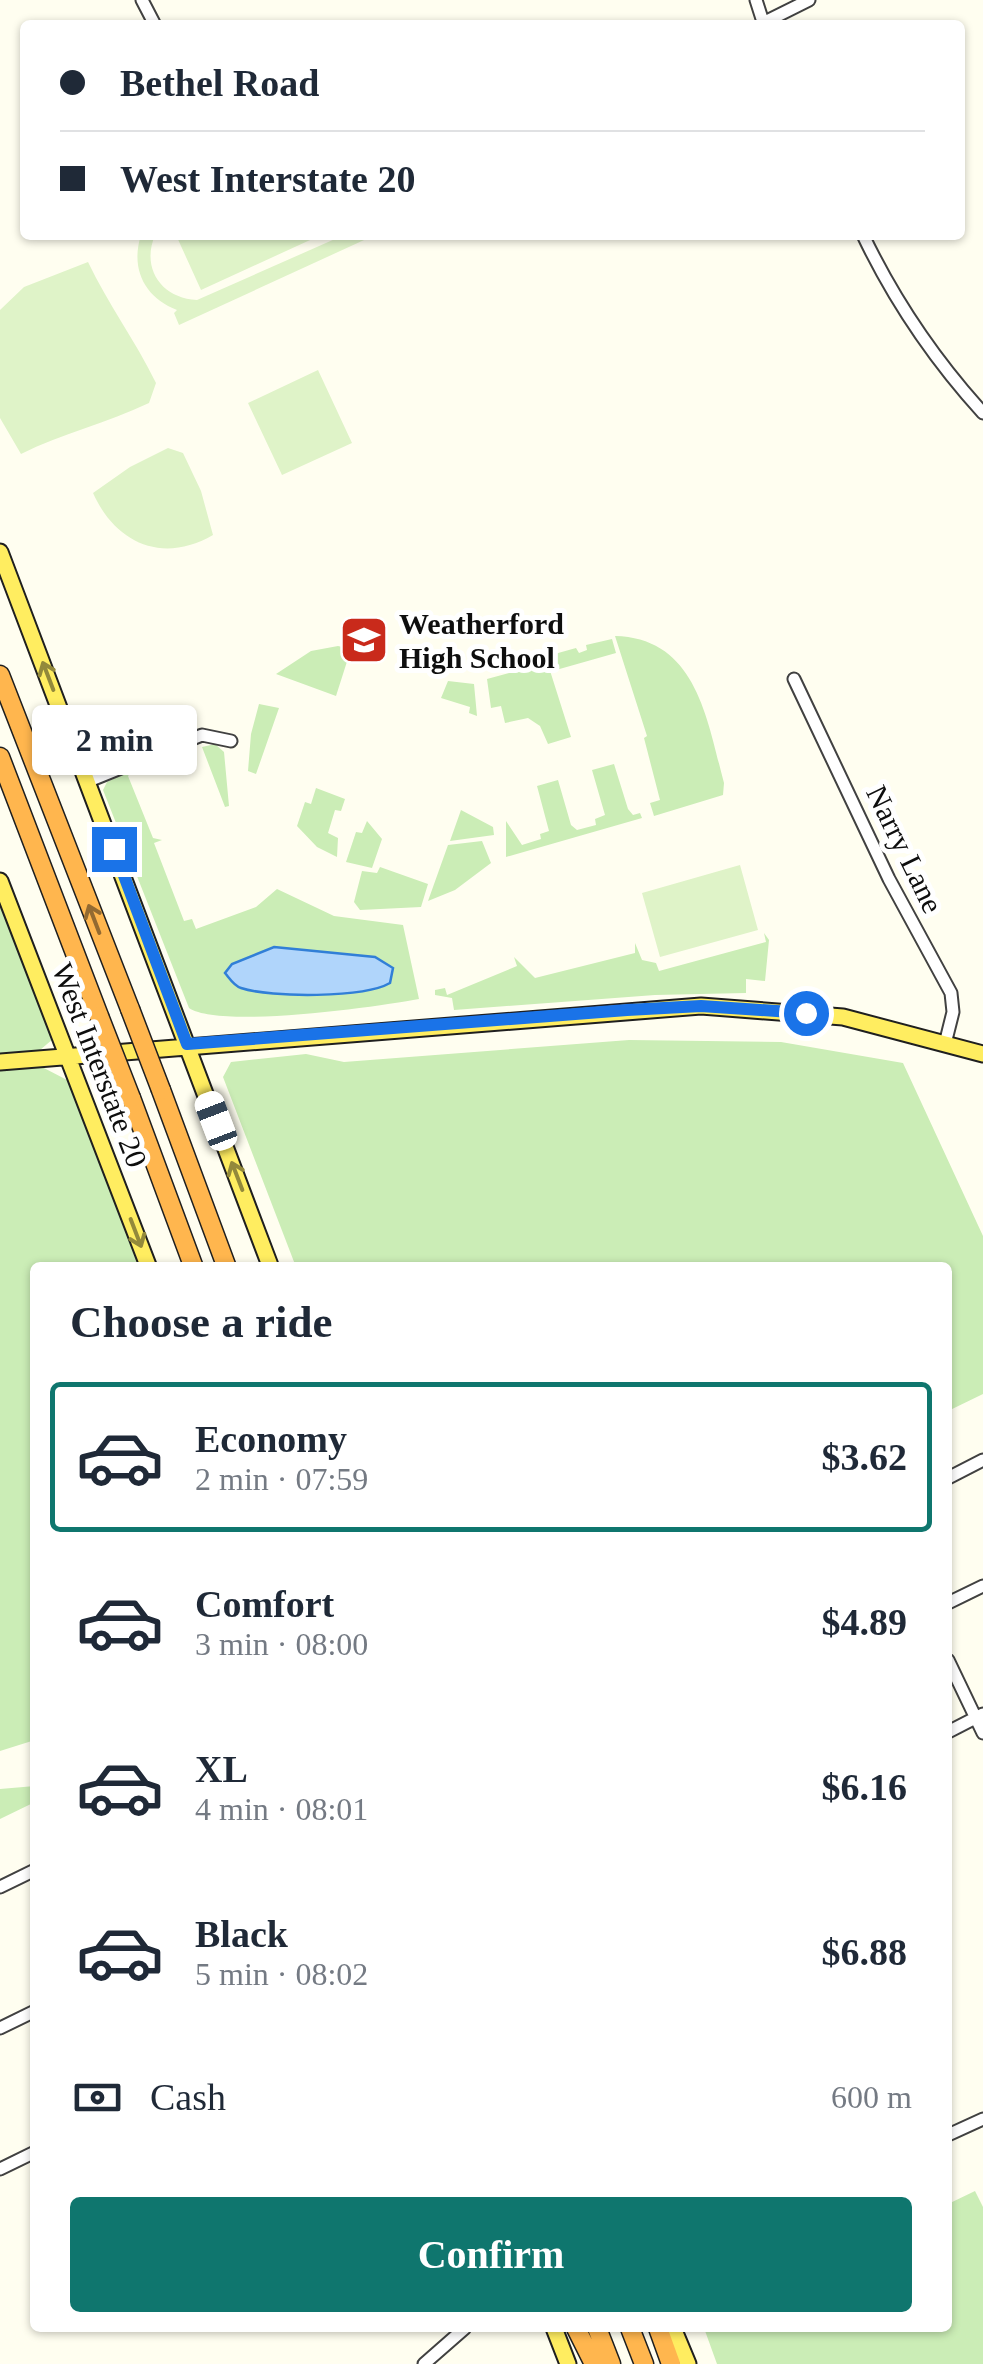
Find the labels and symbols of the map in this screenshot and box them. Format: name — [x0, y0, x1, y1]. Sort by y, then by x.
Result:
place label: Weatherford High School — [399, 607, 564, 674]
school or university icon: Weatherford High School — [338, 614, 390, 666]
one-way arrow — [38, 661, 56, 692]
callout: 2 min — [32, 704, 196, 774]
street label: Narry Lane — [860, 780, 950, 918]
route end — [92, 827, 137, 872]
one-way arrow — [84, 904, 102, 934]
street label: West Interstate 20 — [46, 958, 154, 1172]
route start — [784, 991, 829, 1036]
car — [191, 1088, 241, 1154]
one-way arrow — [226, 1162, 244, 1192]
one-way arrow — [128, 1217, 146, 1248]

